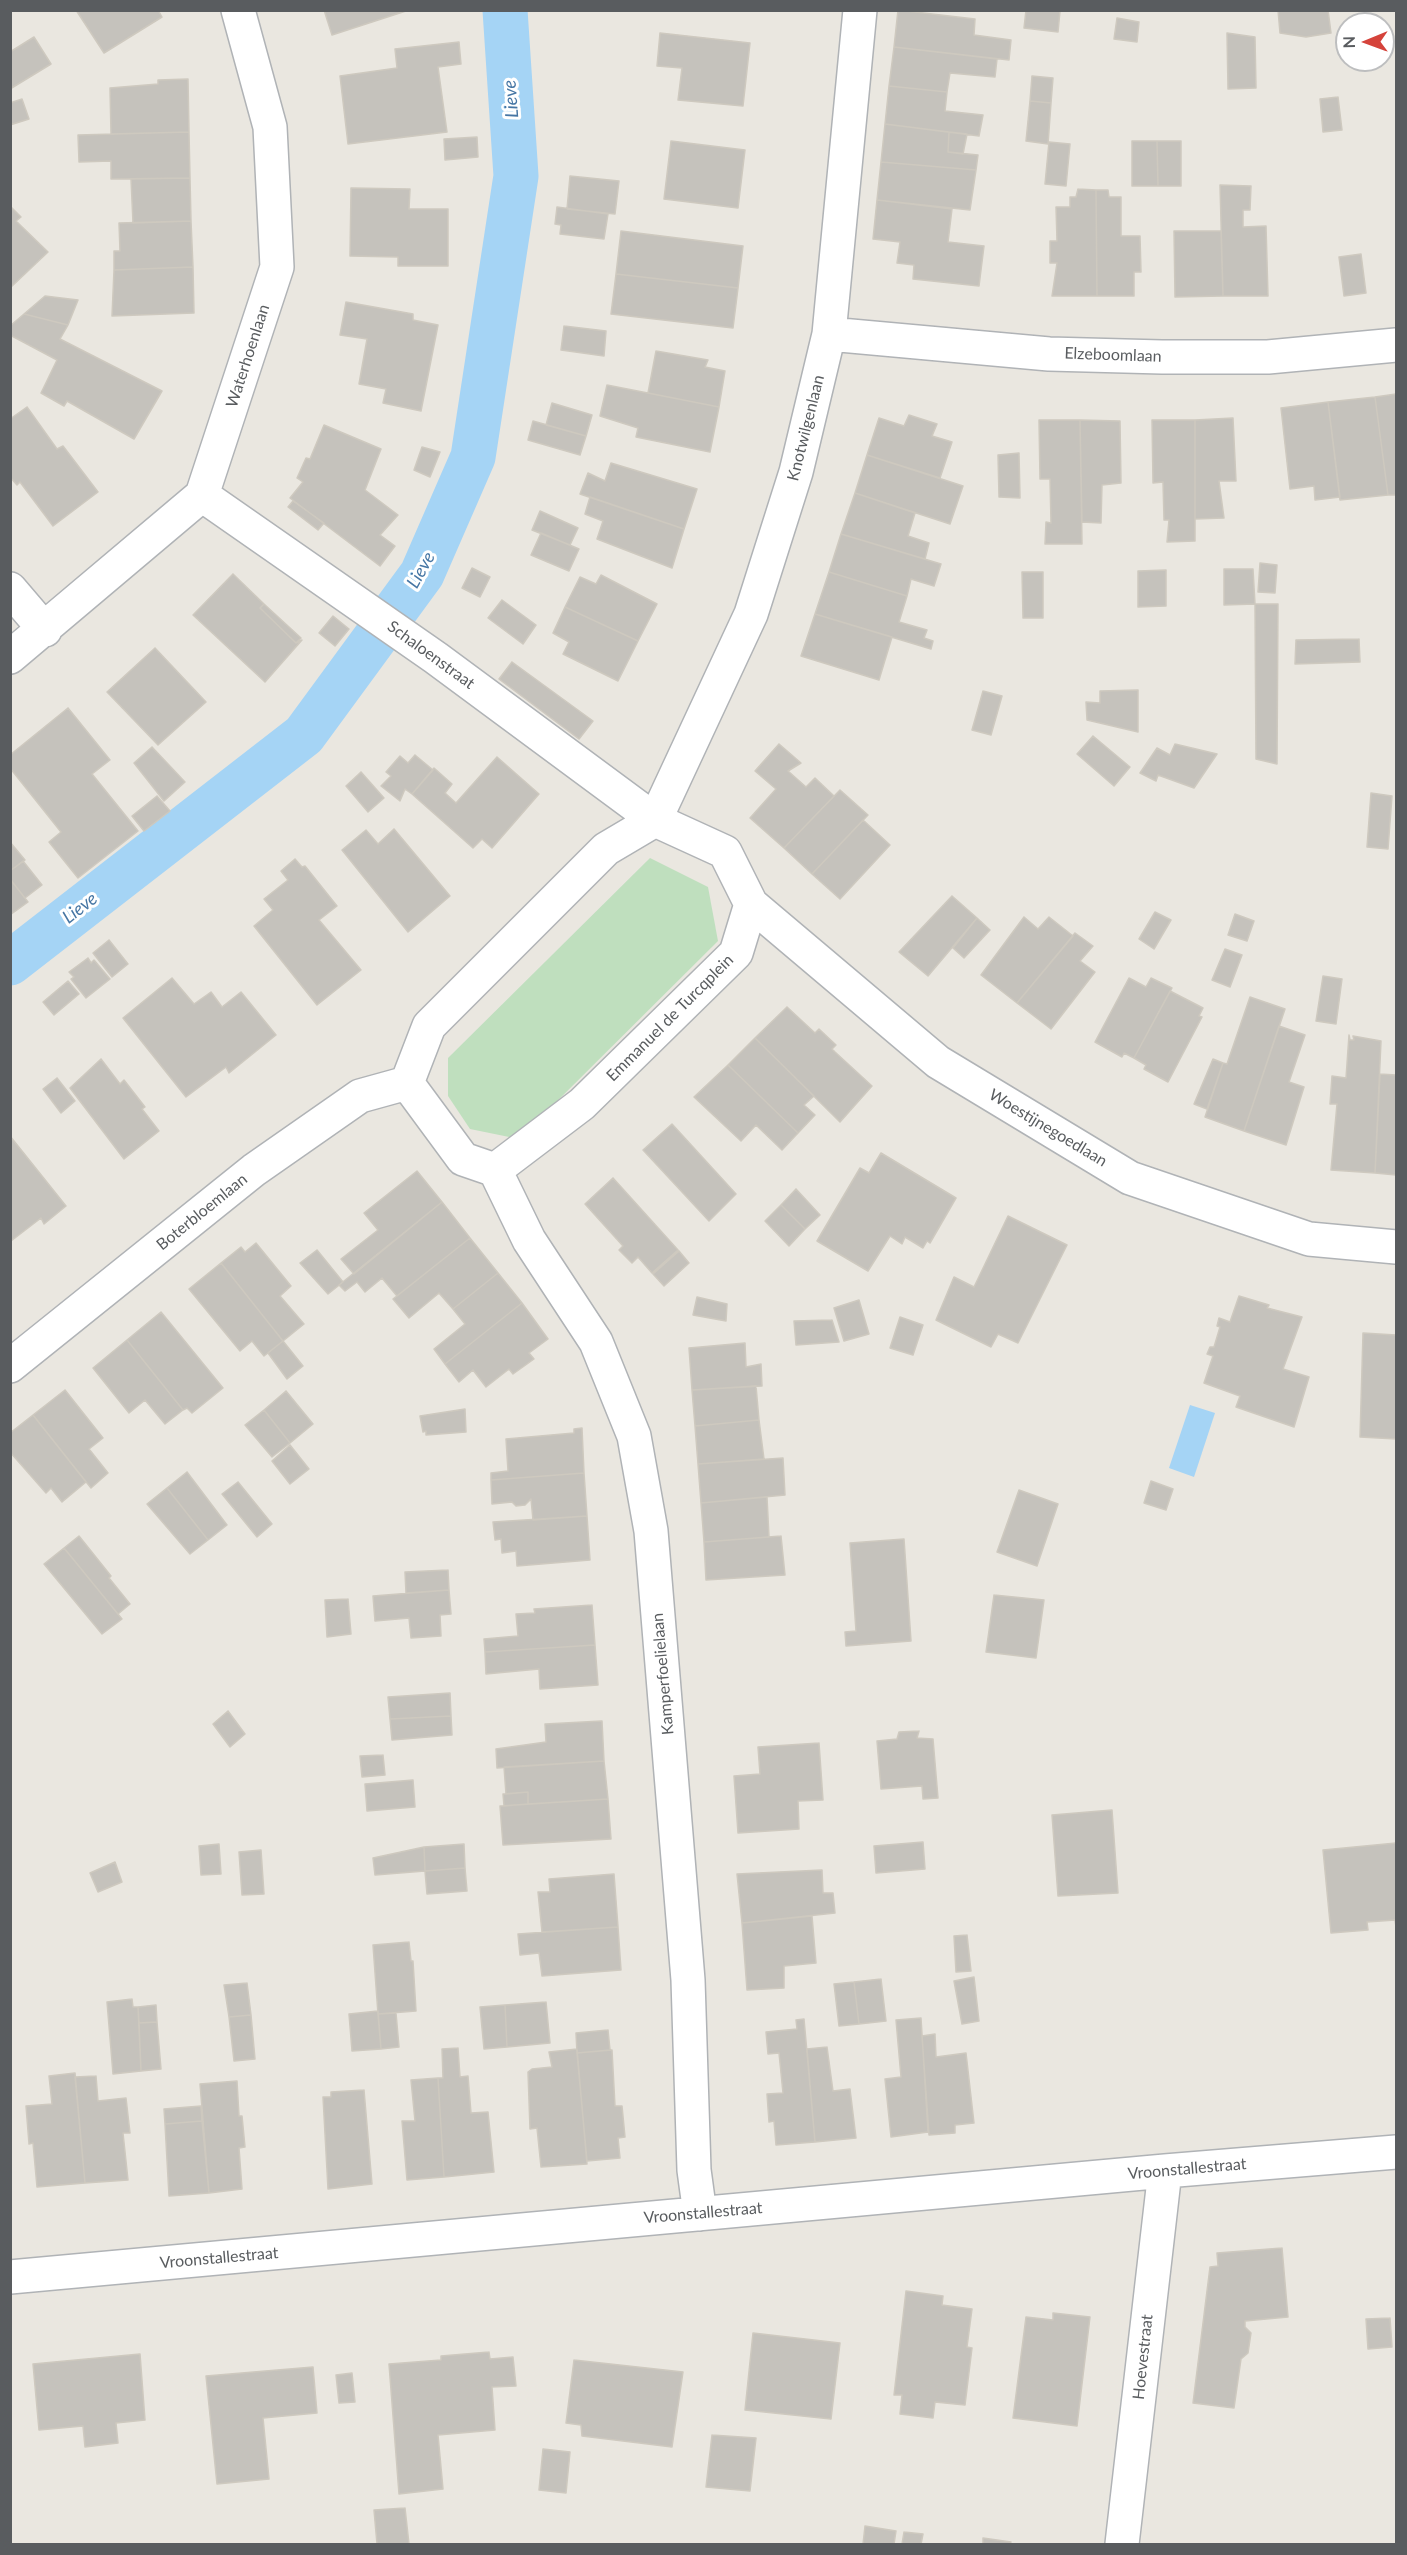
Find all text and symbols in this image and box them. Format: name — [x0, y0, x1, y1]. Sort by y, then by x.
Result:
north arrow — [1335, 12, 1395, 72]
text: N — [1339, 36, 1358, 49]
water label: Lieve — [499, 79, 523, 119]
street label: Waterhoenlaan — [222, 302, 274, 410]
street label: Elzeboomlaan — [1064, 344, 1162, 366]
street label: Knotwilgenlaan — [784, 373, 828, 483]
water label: Lieve — [402, 548, 440, 592]
street label: Schaloenstraat — [384, 617, 478, 693]
water label: Lieve — [58, 888, 102, 928]
street label: Emmanuel de Turcqplein — [603, 951, 737, 1085]
street label: Woestijnegoedlaan — [985, 1085, 1111, 1171]
street label: Boterbloemlaan — [153, 1170, 251, 1254]
street label: Kamperfoelielaan — [648, 1612, 678, 1736]
street label: Vroonstallestraat — [1127, 2154, 1247, 2184]
street label: Vroonstallestraat — [643, 2198, 763, 2228]
street label: Vroonstallestraat — [159, 2243, 279, 2273]
street label: Hoevestraat — [1129, 2313, 1157, 2401]

